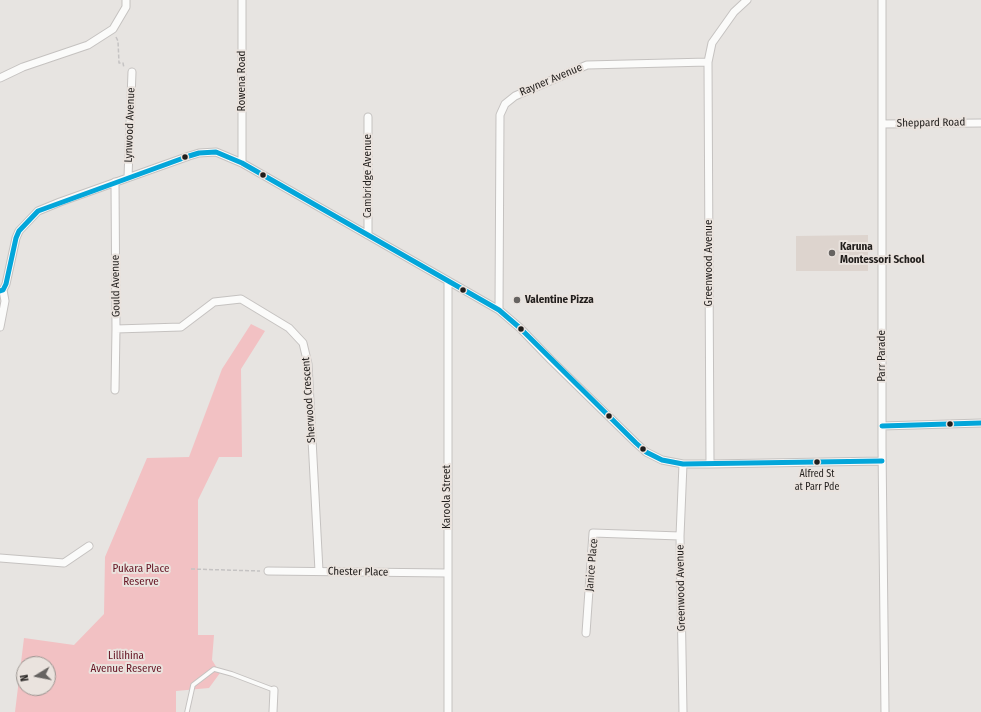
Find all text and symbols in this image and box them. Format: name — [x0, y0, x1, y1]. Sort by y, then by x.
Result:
street label: Rowena Road — [235, 51, 249, 111]
street label: Rayner Avenue — [518, 61, 584, 99]
street label: Lynwood Avenue — [122, 87, 138, 163]
street label: Sheppard Road — [897, 116, 965, 130]
street label: Cambridge Avenue — [361, 134, 375, 218]
unlabelled marker — [180, 152, 190, 162]
unlabelled marker — [258, 170, 268, 180]
street label: Greenwood Avenue — [702, 220, 716, 306]
place label: Karuna Montessori School — [840, 240, 924, 266]
marker: Karuna Montessori School — [827, 248, 837, 258]
street label: Gould Avenue — [109, 255, 123, 317]
unlabelled marker — [458, 285, 468, 295]
place label: Valentine Pizza — [525, 293, 594, 307]
marker: Valentine Pizza — [512, 295, 522, 305]
unlabelled marker — [516, 324, 526, 334]
street label: Parr Parade — [875, 330, 889, 382]
street label: Sherwood Crescent — [299, 357, 319, 443]
unlabelled marker — [604, 411, 614, 421]
unlabelled marker — [945, 419, 955, 429]
unlabelled marker — [638, 444, 648, 454]
marker: Alfred St at Parr Pde — [812, 457, 822, 467]
street label: Karoola Street — [440, 465, 454, 529]
place label: Alfred St at Parr Pde — [795, 468, 839, 492]
street label: Janice Place — [583, 538, 601, 592]
street label: Greenwood Avenue — [674, 544, 688, 632]
park label: Pukara Place Reserve — [113, 562, 169, 588]
street label: Chester Place — [328, 565, 388, 579]
park label: Lillihina Avenue Reserve — [90, 649, 162, 675]
north arrow — [16, 656, 56, 696]
text: N — [18, 674, 32, 682]

